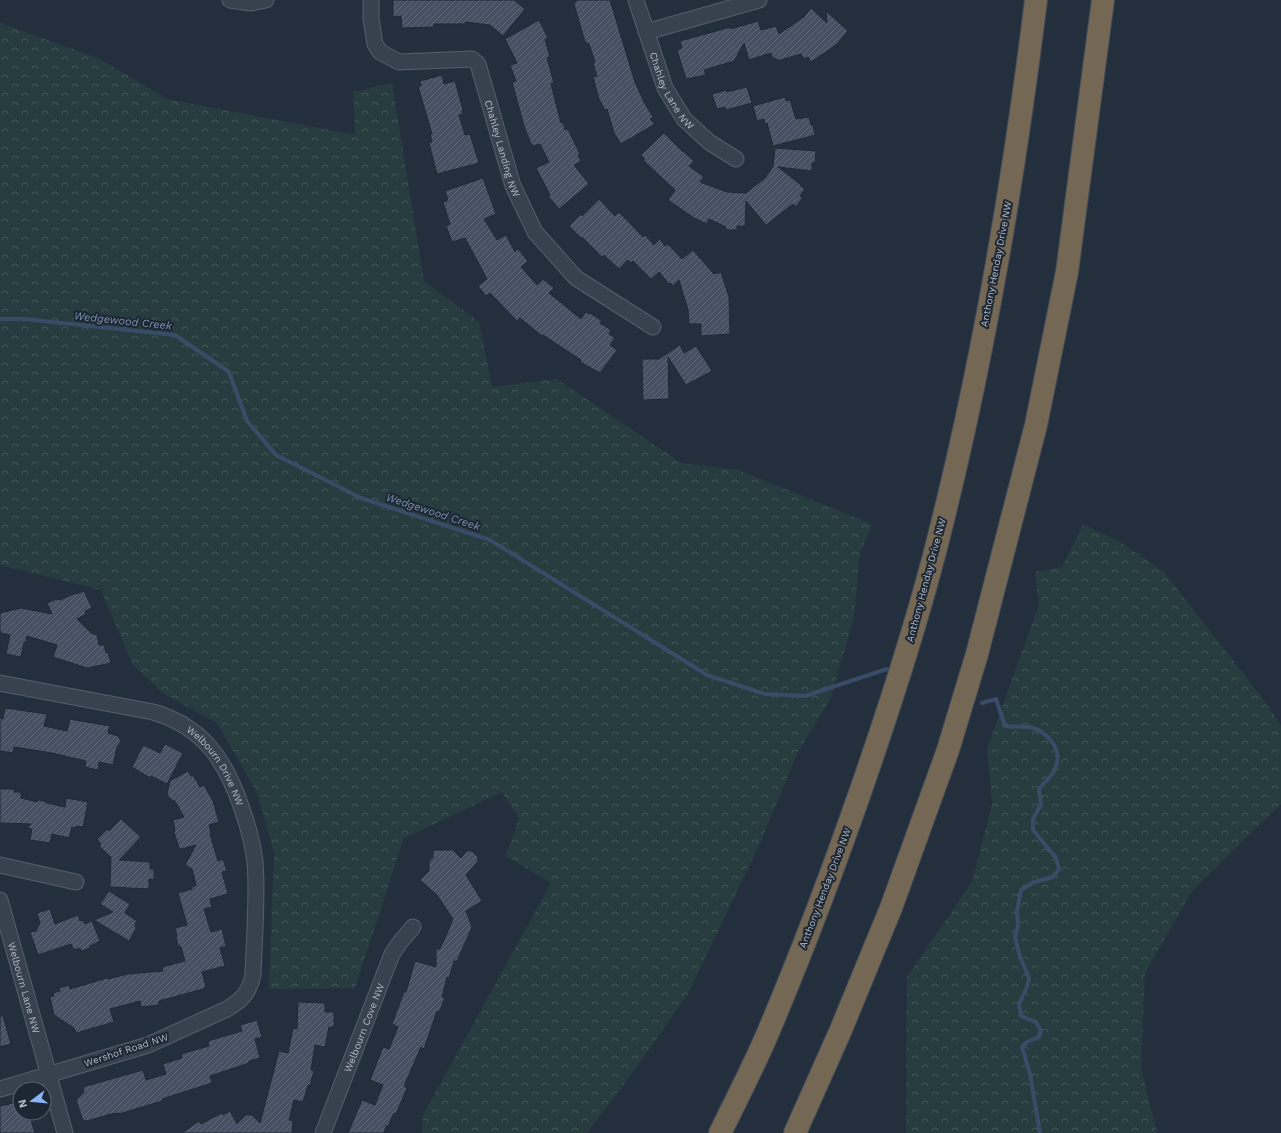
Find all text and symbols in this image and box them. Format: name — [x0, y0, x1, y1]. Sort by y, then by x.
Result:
street label: Chahley Lane NW — [648, 51, 697, 131]
street label: Chahley Landing NW — [483, 99, 523, 199]
street label: Anthony Henday Drive NW — [978, 200, 1014, 328]
water label: Wedgewood Creek — [73, 309, 174, 333]
water label: Wedgewood Creek — [384, 491, 483, 534]
street label: Anthony Henday Drive NW — [904, 516, 948, 643]
street label: Welbourn Drive NW — [185, 723, 246, 808]
street label: Anthony Henday Drive NW — [797, 826, 853, 950]
street label: Welbourn Lane NW — [6, 941, 43, 1035]
street label: Welbourn Cove NW — [342, 981, 386, 1074]
street label: Wershof Road NW — [82, 1031, 170, 1069]
north arrow — [12, 1081, 52, 1121]
text: N — [15, 1098, 30, 1109]

